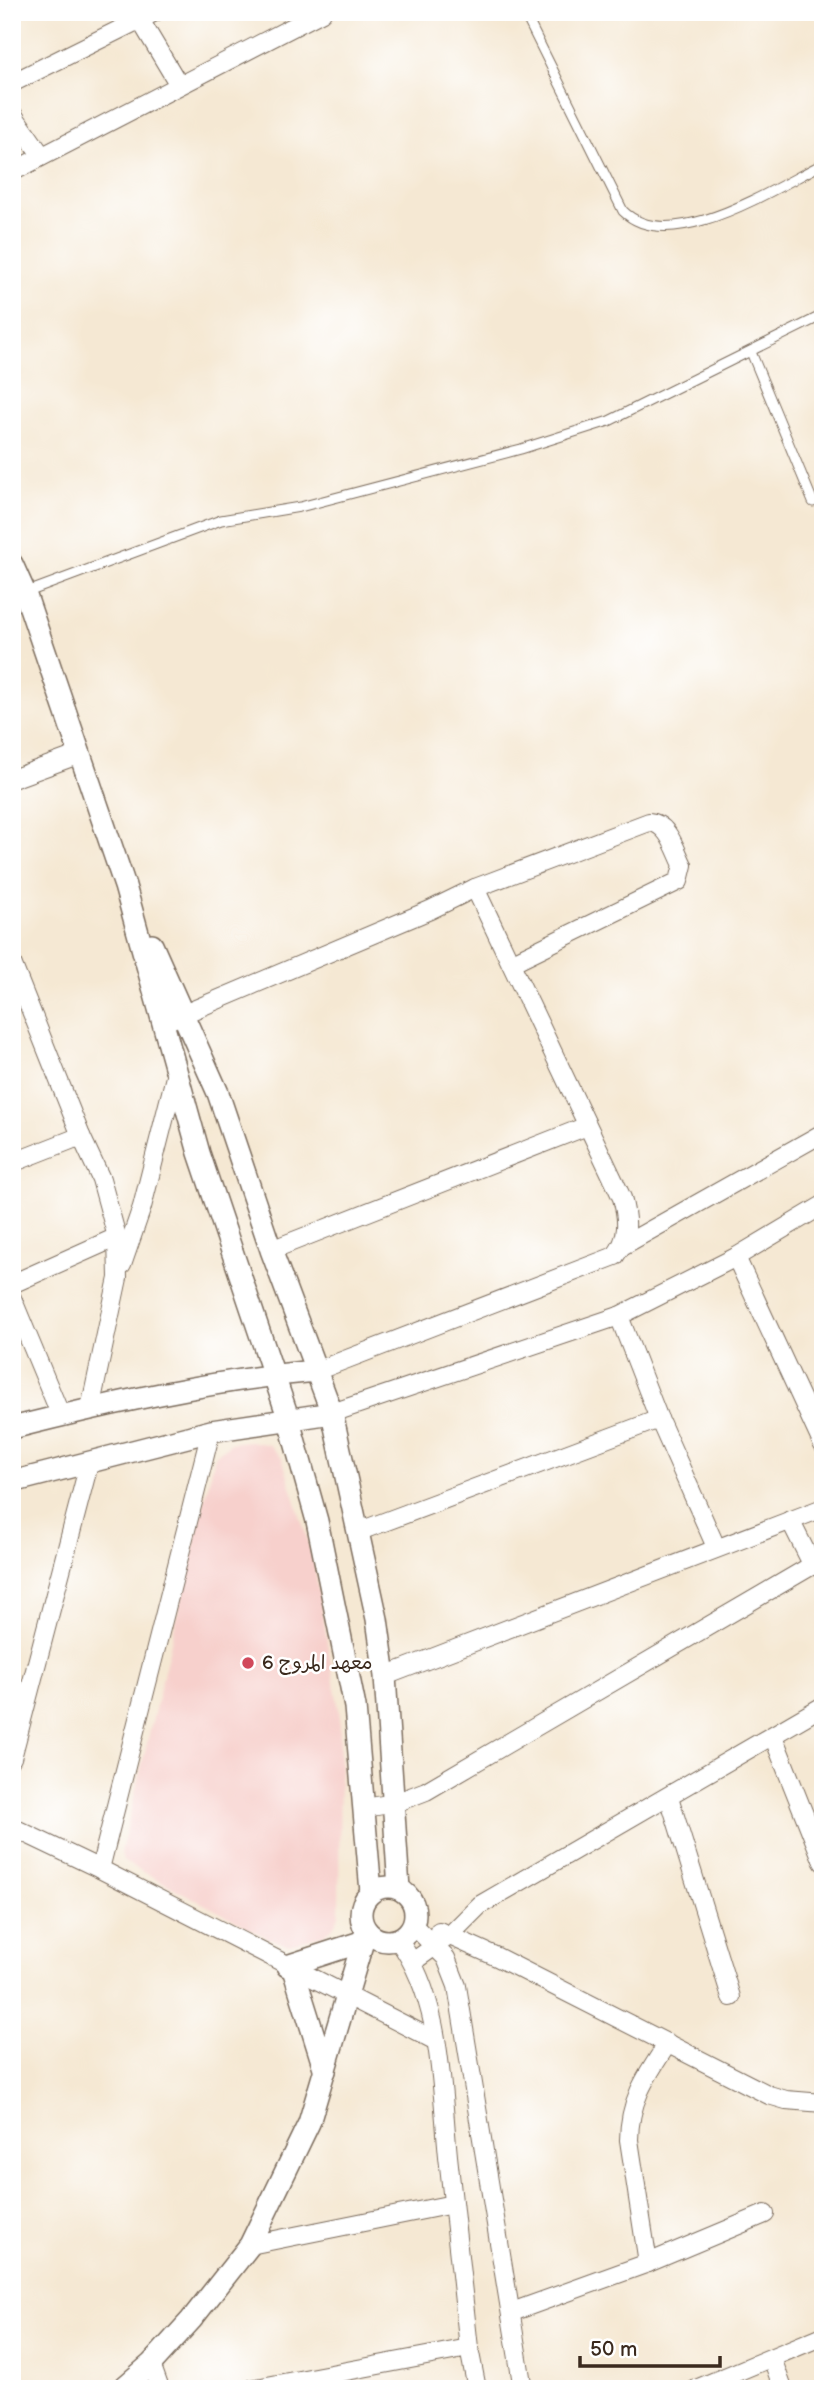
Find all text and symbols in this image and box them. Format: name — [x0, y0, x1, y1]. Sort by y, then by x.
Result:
place label: معهد المروج 6 — [262, 1652, 372, 1675]
marker: معهد المروج 6 — [240, 1655, 256, 1671]
scale bar — [580, 2324, 720, 2368]
text: 50 m — [590, 2337, 637, 2362]

